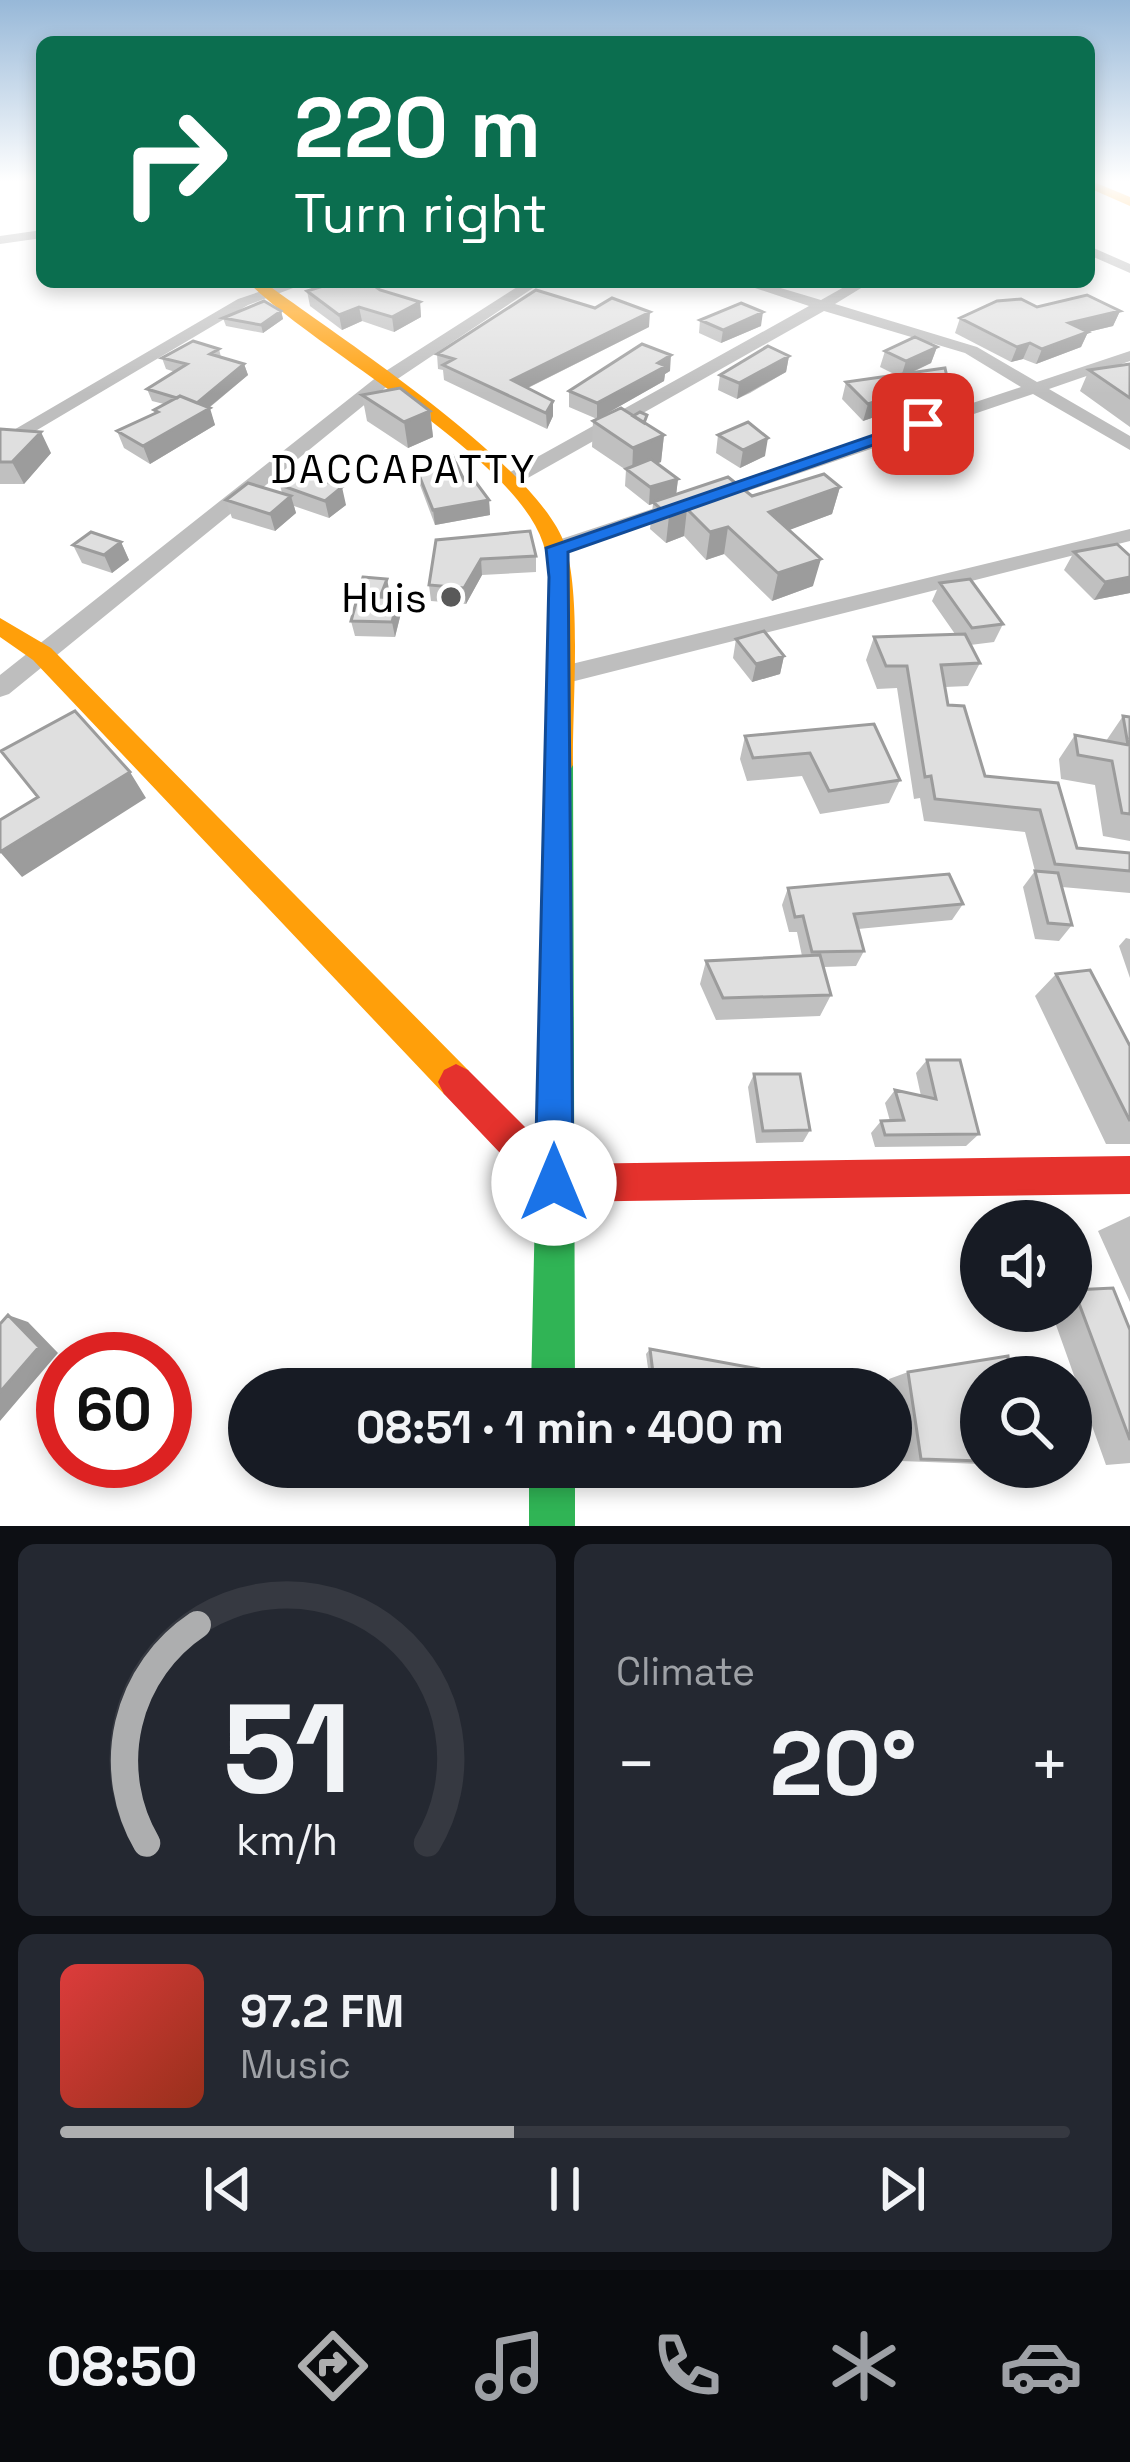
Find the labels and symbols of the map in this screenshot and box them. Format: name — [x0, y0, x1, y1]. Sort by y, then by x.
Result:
pin — [872, 373, 974, 475]
district label: DACCAPATTY — [271, 445, 537, 494]
place label: Huis — [341, 571, 427, 624]
marker: Huis — [438, 584, 464, 610]
position arrow — [491, 1120, 617, 1246]
speed limit sign: 60 — [36, 1332, 192, 1488]

